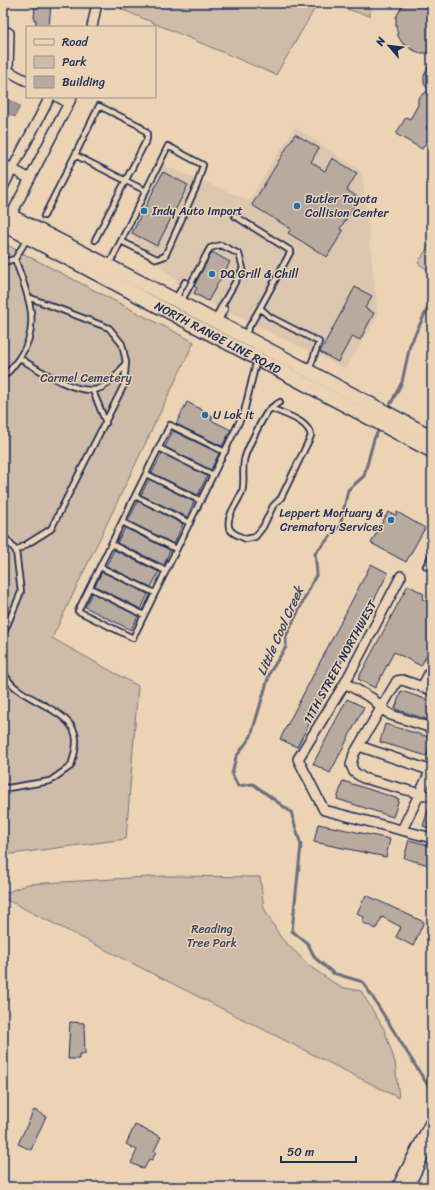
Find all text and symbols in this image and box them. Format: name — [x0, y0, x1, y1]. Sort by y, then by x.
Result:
legend — [26, 26, 156, 98]
north arrow — [369, 26, 409, 66]
text: Road — [62, 31, 89, 53]
text: N — [370, 33, 391, 50]
text: Park — [62, 51, 87, 73]
text: Building — [62, 71, 105, 93]
place label: Butler Toyota Collision Center — [305, 188, 389, 224]
place label: Indy Auto Import — [151, 200, 243, 222]
marker: Butler Toyota Collision Center — [292, 201, 302, 211]
marker: Indy Auto Import — [139, 206, 149, 216]
place label: DQ Grill & Chill — [220, 263, 299, 285]
marker: DQ Grill & Chill — [207, 269, 217, 279]
street label: NORTH RANGE LINE ROAD — [151, 295, 286, 381]
park label: Carmel Cemetery — [40, 367, 133, 389]
place label: U Lok It — [213, 404, 254, 426]
marker: U Lok It — [200, 410, 210, 420]
place label: Leppert Mortuary & Crematory Services — [279, 502, 383, 538]
marker: Leppert Mortuary & Crematory Services — [386, 515, 396, 525]
water label: Little Cool Creek — [250, 581, 311, 679]
street label: 11TH STREET NORTHWEST — [297, 595, 384, 728]
park label: Reading Tree Park — [187, 918, 237, 954]
scale bar — [281, 1138, 356, 1164]
text: 50 m — [287, 1141, 314, 1163]

